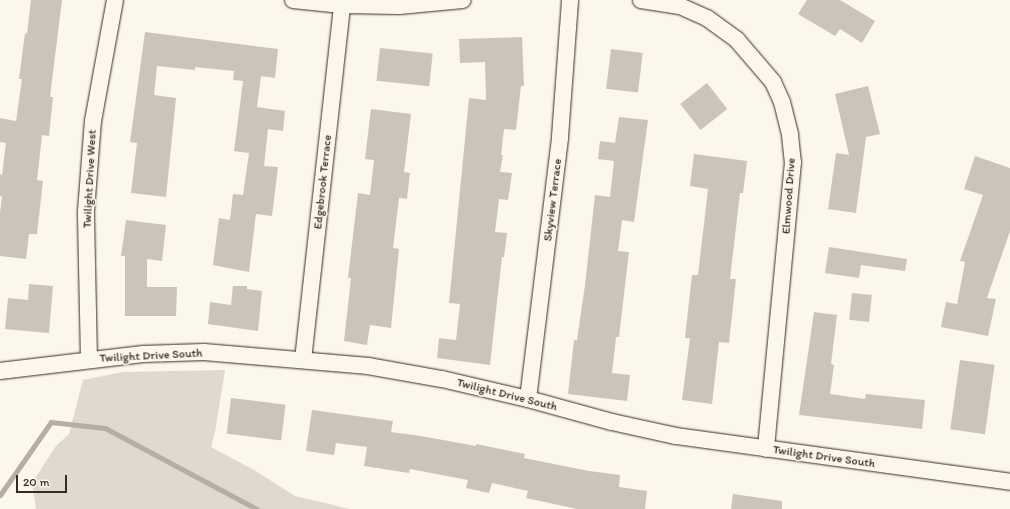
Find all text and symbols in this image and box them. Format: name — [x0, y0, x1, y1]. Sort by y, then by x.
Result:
street label: Twilight Drive West — [80, 130, 100, 228]
street label: Edgebrook Terrace — [311, 134, 335, 230]
street label: Elmwood Drive — [779, 157, 799, 235]
street label: Skyview Terrace — [541, 159, 565, 241]
street label: Twilight Drive South — [99, 346, 203, 366]
street label: Twilight Drive South — [455, 376, 559, 414]
street label: Twilight Drive South — [772, 443, 876, 471]
scale bar — [18, 467, 69, 493]
text: 20 m — [23, 475, 50, 489]

